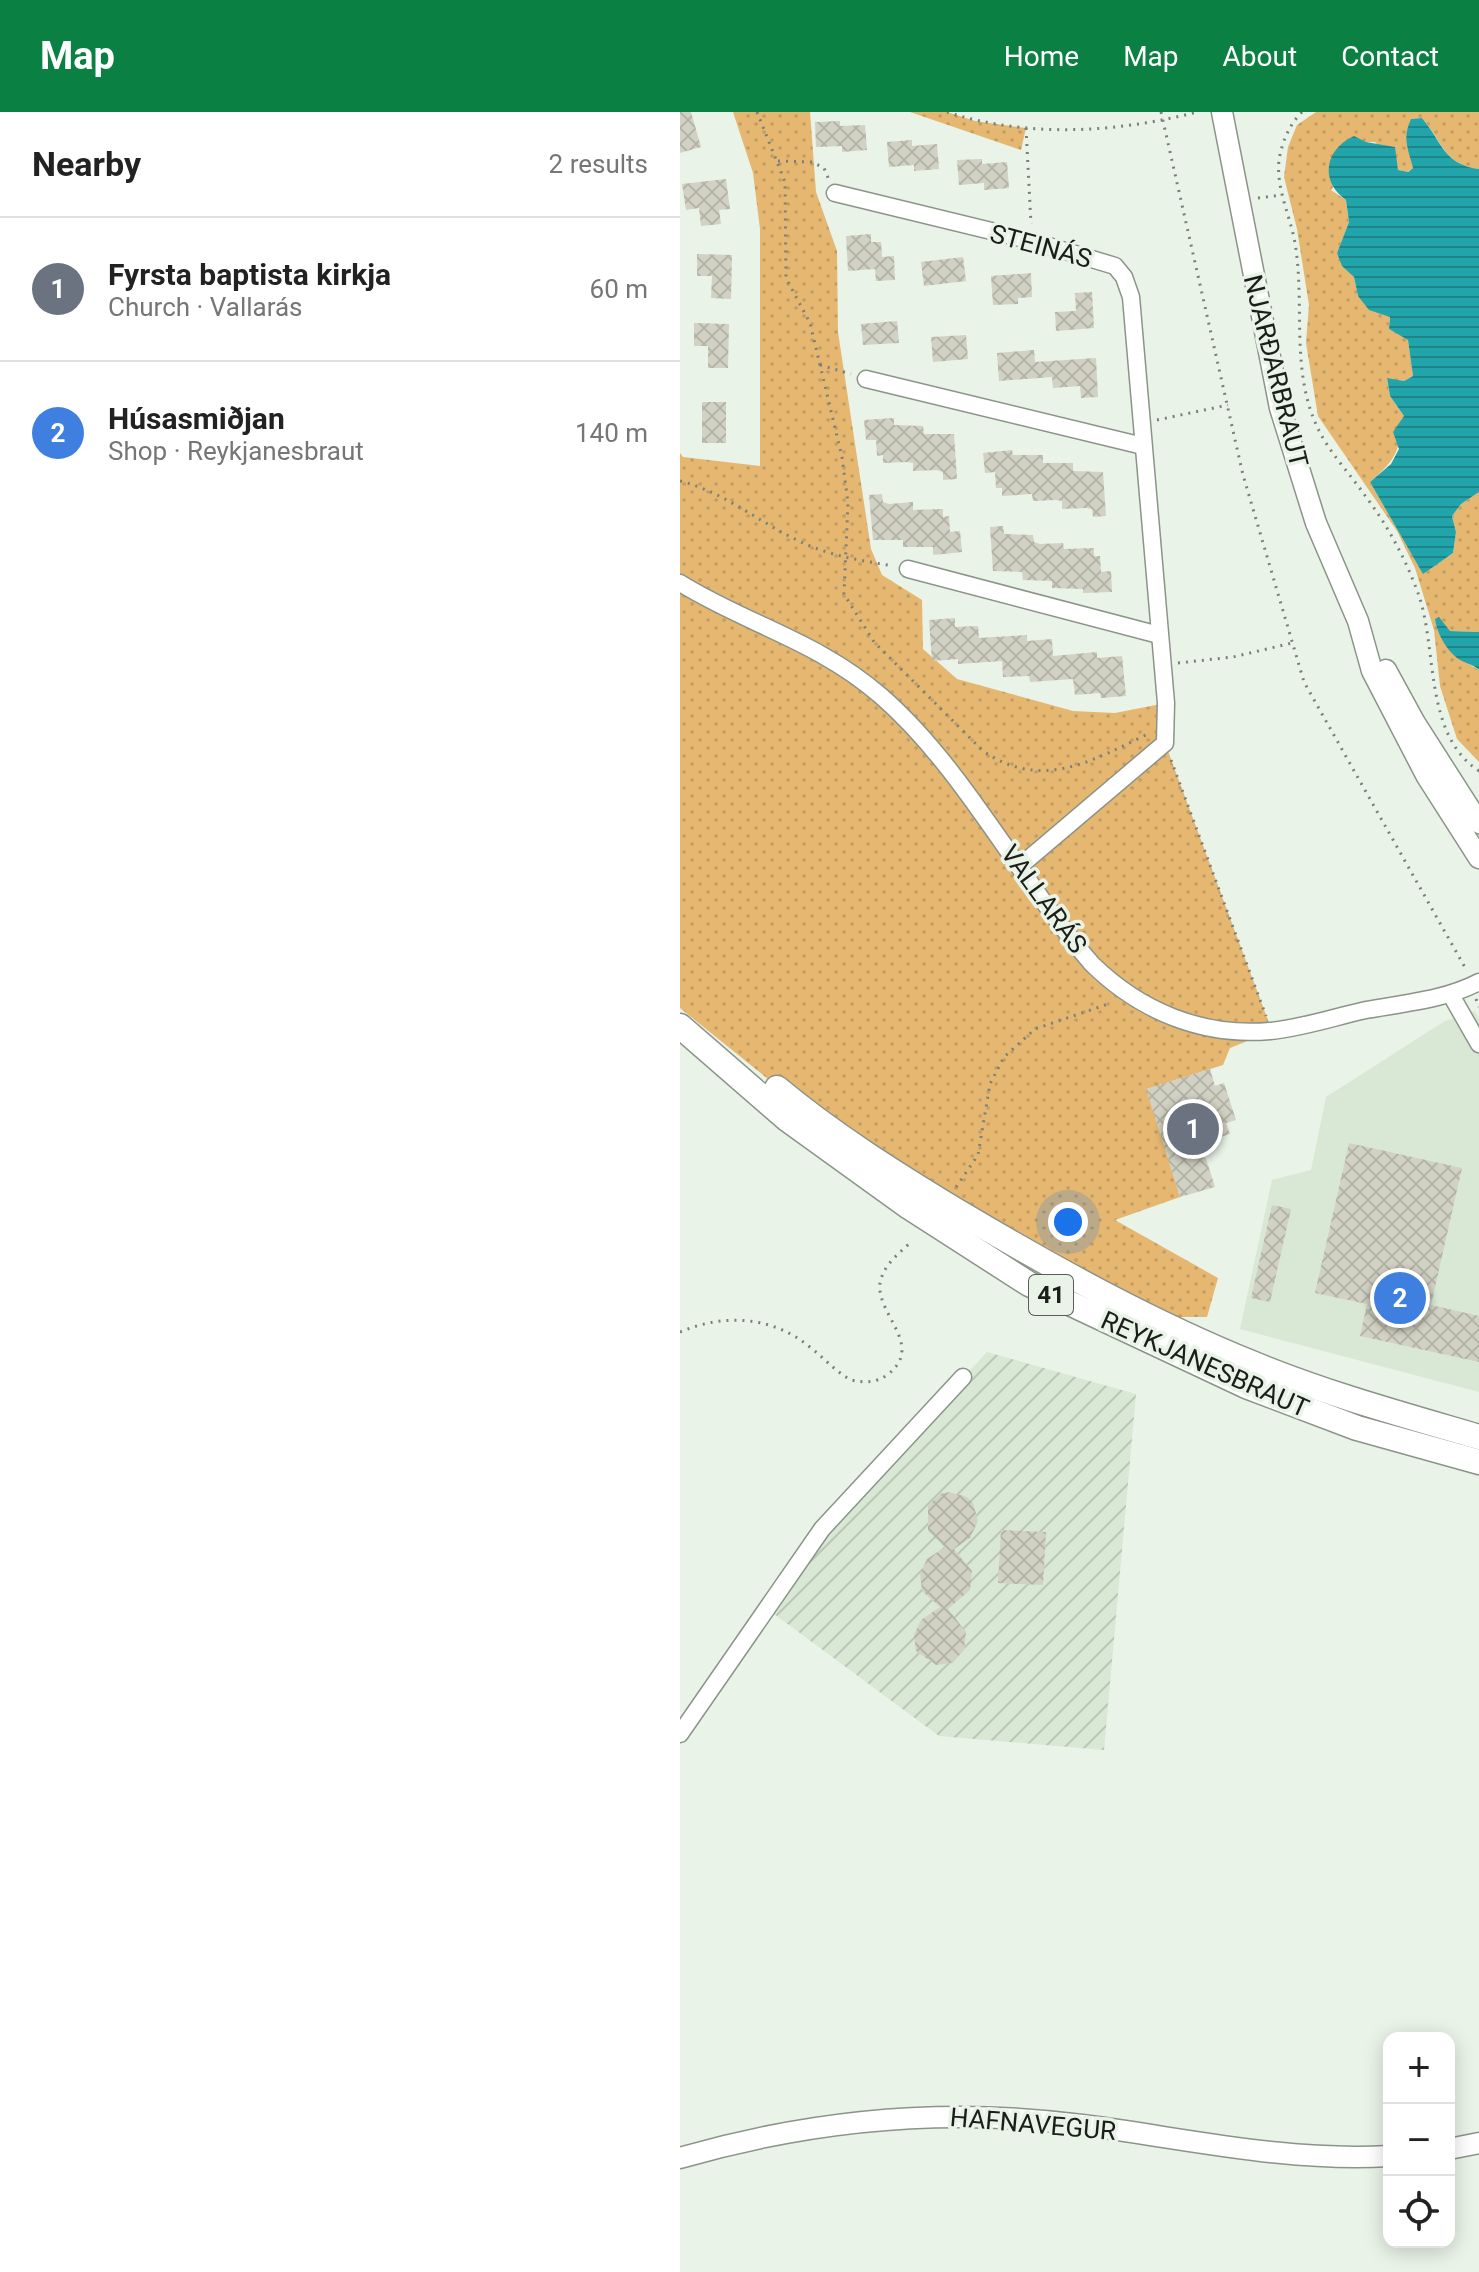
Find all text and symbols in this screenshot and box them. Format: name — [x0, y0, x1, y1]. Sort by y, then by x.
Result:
text: Map — [40, 34, 115, 78]
text: Home — [1004, 40, 1079, 73]
text: Map — [1123, 40, 1179, 73]
text: About — [1223, 40, 1297, 73]
text: Contact — [1341, 40, 1439, 73]
text: Nearby — [32, 144, 141, 184]
text: 2 results — [549, 149, 648, 179]
street label: STEINÁS — [987, 218, 1095, 274]
text: Fyrsta baptista kirkja — [108, 257, 391, 292]
street label: NJARÐARBRAUT — [1238, 272, 1314, 470]
text: 1 — [51, 274, 65, 304]
text: 60 m — [590, 274, 648, 304]
text: Church · Vallarás — [108, 292, 303, 322]
text: Húsasmiðjan — [108, 401, 285, 436]
text: 2 — [51, 418, 65, 448]
text: 140 m — [575, 418, 648, 448]
text: Shop · Reykjanesbraut — [108, 436, 364, 466]
street label: VALLARÁS — [995, 839, 1093, 959]
pin: 1 — [1167, 1099, 1219, 1159]
your location — [1048, 1202, 1088, 1242]
pin: 2 — [1374, 1268, 1426, 1328]
road number: 41 — [1029, 1275, 1073, 1315]
street label: REYKJANESBRAUT — [1097, 1305, 1313, 1423]
map controls — [1383, 2032, 1455, 2248]
button: + — [1383, 2032, 1455, 2104]
street label: HAFNAVEGUR — [949, 2102, 1117, 2146]
button: − — [1383, 2104, 1455, 2176]
button: locate — [1383, 2176, 1455, 2248]

